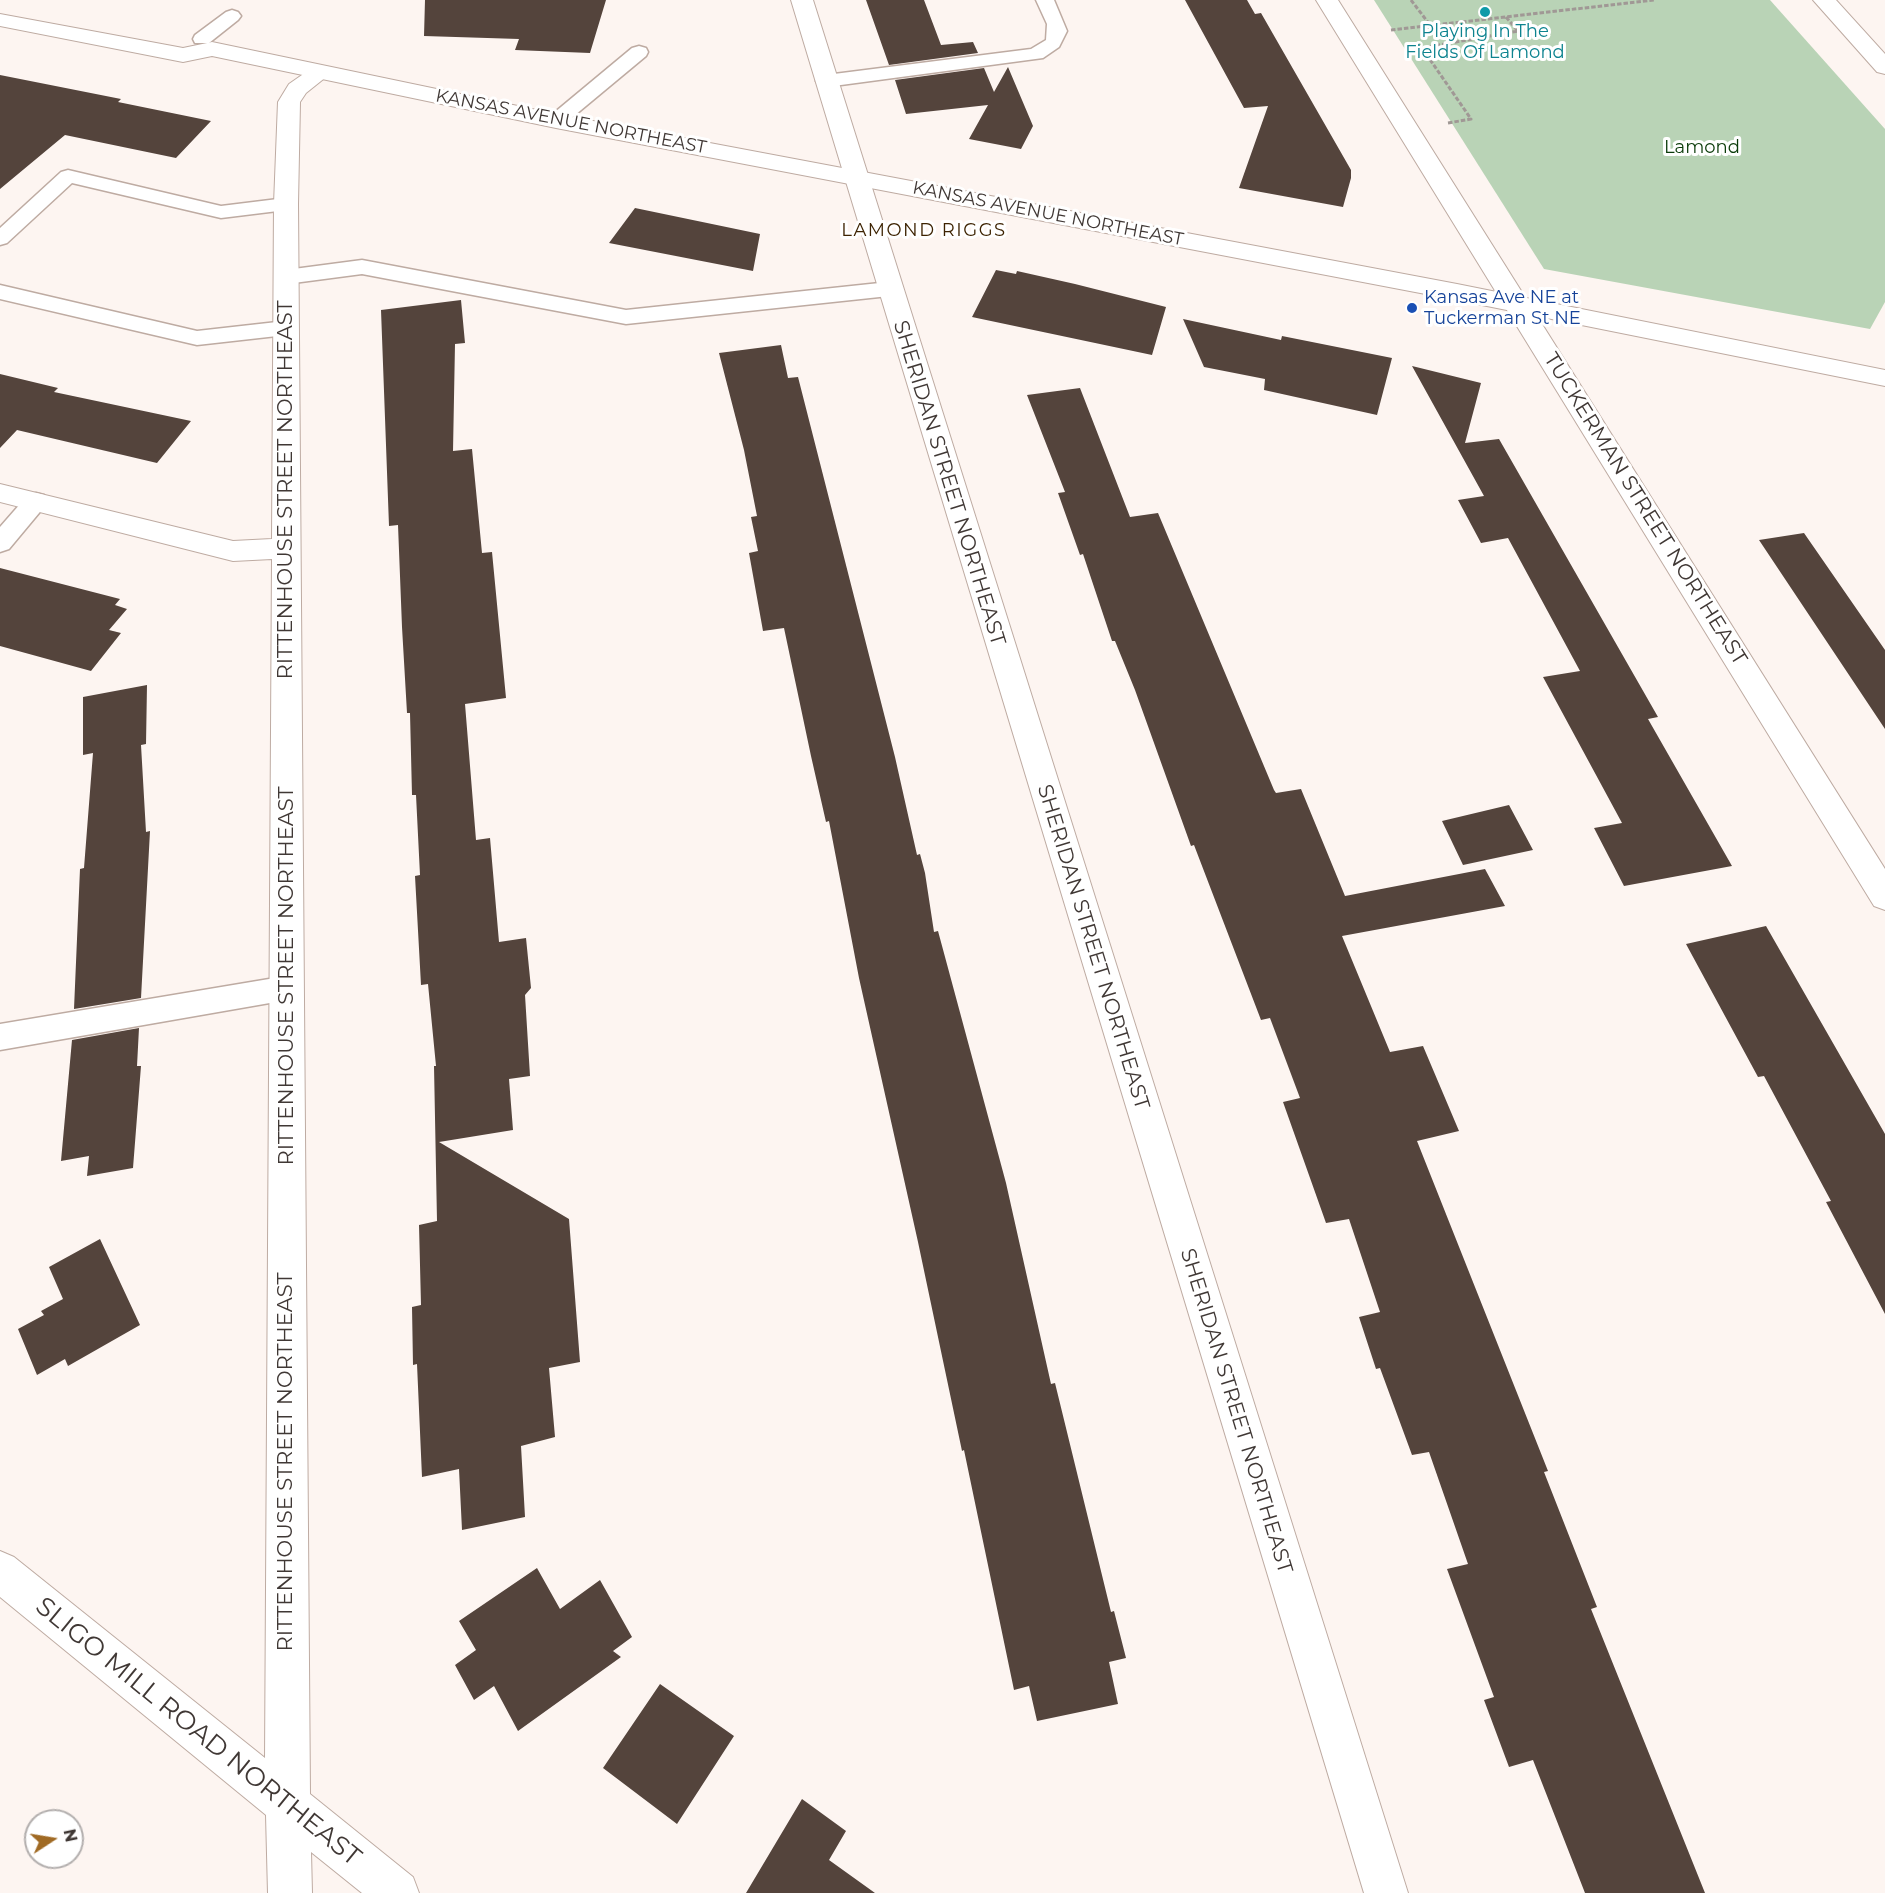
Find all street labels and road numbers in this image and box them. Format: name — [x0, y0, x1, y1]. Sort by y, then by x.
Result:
street label: KANSAS AVENUE NORTHEAST — [434, 85, 708, 159]
street label: KANSAS AVENUE NORTHEAST — [911, 177, 1185, 251]
street label: RITTENHOUSE STREET NORTHEAST — [273, 300, 299, 680]
street label: SHERIDAN STREET NORTHEAST — [887, 317, 1011, 649]
street label: TUCKERMAN STREET NORTHEAST — [1538, 348, 1752, 670]
street label: SHERIDAN STREET NORTHEAST — [1031, 781, 1155, 1113]
street label: RITTENHOUSE STREET NORTHEAST — [274, 786, 300, 1166]
street label: SHERIDAN STREET NORTHEAST — [1174, 1245, 1298, 1577]
street label: RITTENHOUSE STREET NORTHEAST — [273, 1272, 299, 1652]
street label: SLIGO MILL ROAD NORTHEAST — [29, 1591, 367, 1873]

